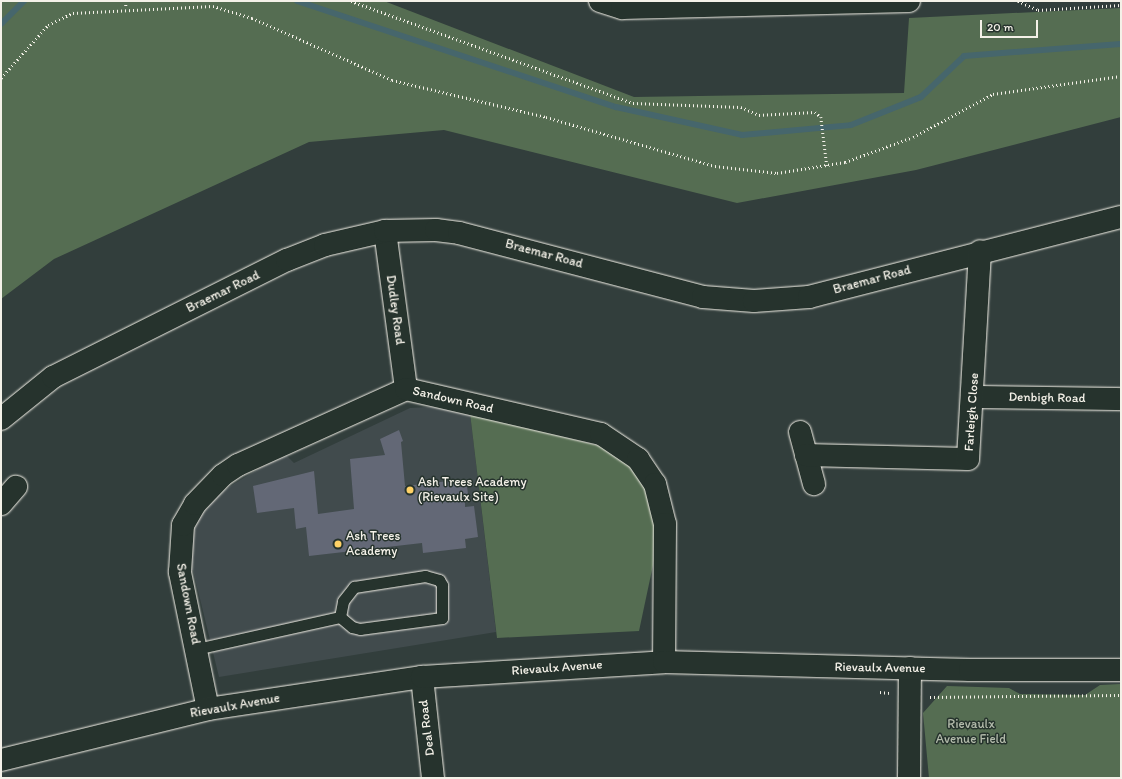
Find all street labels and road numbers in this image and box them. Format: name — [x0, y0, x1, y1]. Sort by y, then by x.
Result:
street label: Braemar Road — [503, 236, 585, 272]
street label: Braemar Road — [831, 262, 913, 298]
street label: Braemar Road — [184, 267, 262, 317]
street label: Dudley Road — [382, 274, 408, 346]
street label: Farleigh Close — [961, 372, 983, 452]
street label: Sandown Road — [411, 383, 495, 417]
street label: Denbigh Road — [1008, 390, 1086, 406]
street label: Sandown Road — [173, 562, 203, 646]
street label: Rievaulx Avenue — [511, 657, 603, 679]
street label: Rievaulx Avenue — [834, 659, 926, 677]
street label: Rievaulx Avenue — [189, 690, 281, 722]
street label: Deal Road — [416, 699, 438, 757]

